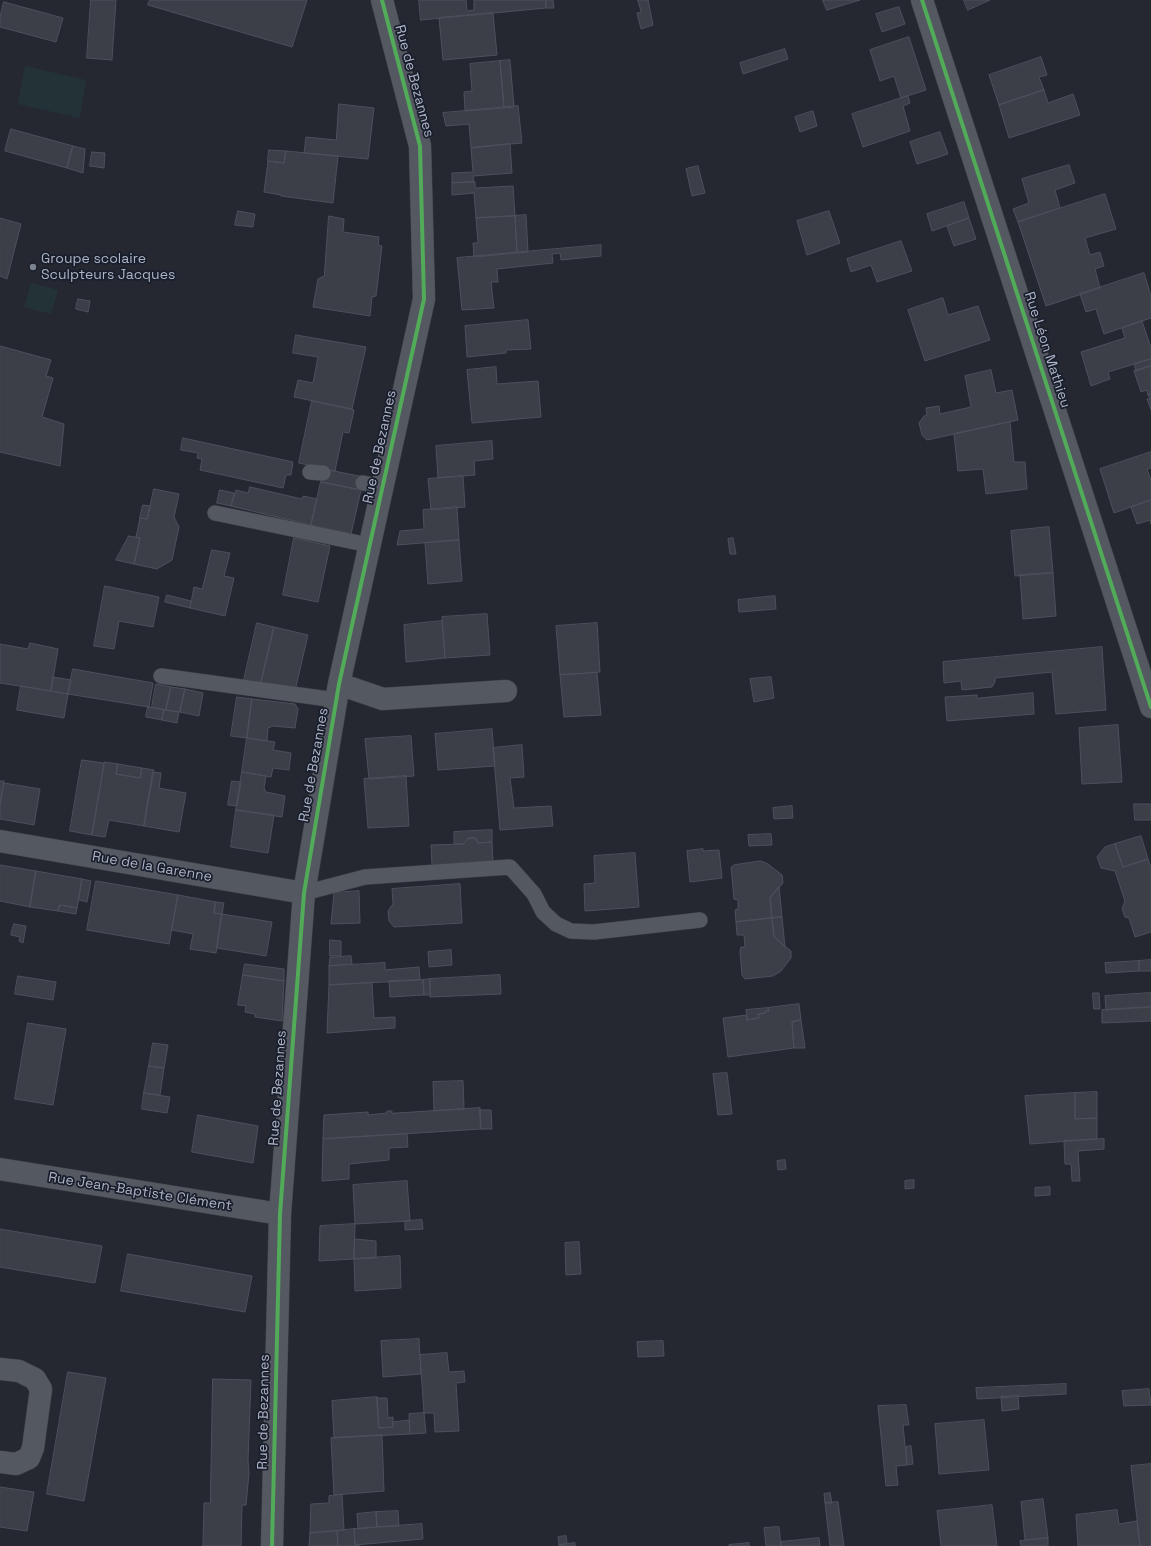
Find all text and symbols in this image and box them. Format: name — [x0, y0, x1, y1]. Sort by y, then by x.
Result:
street label: Rue de Bezannes — [391, 23, 437, 139]
place label: Groupe scolaire Sculpteurs Jacques — [41, 251, 175, 284]
marker: Groupe scolaire Sculpteurs Jacques — [28, 262, 38, 272]
street label: Rue Léon Mathieu — [1020, 290, 1074, 410]
street label: Rue de Bezannes — [360, 389, 400, 505]
street label: Rue de Bezannes — [296, 707, 332, 823]
street label: Rue de la Garenne — [91, 848, 213, 886]
street label: Rue de Bezannes — [266, 1030, 290, 1146]
street label: Rue Jean-Baptiste Clément — [47, 1169, 233, 1215]
street label: Rue de Bezannes — [255, 1354, 273, 1470]

